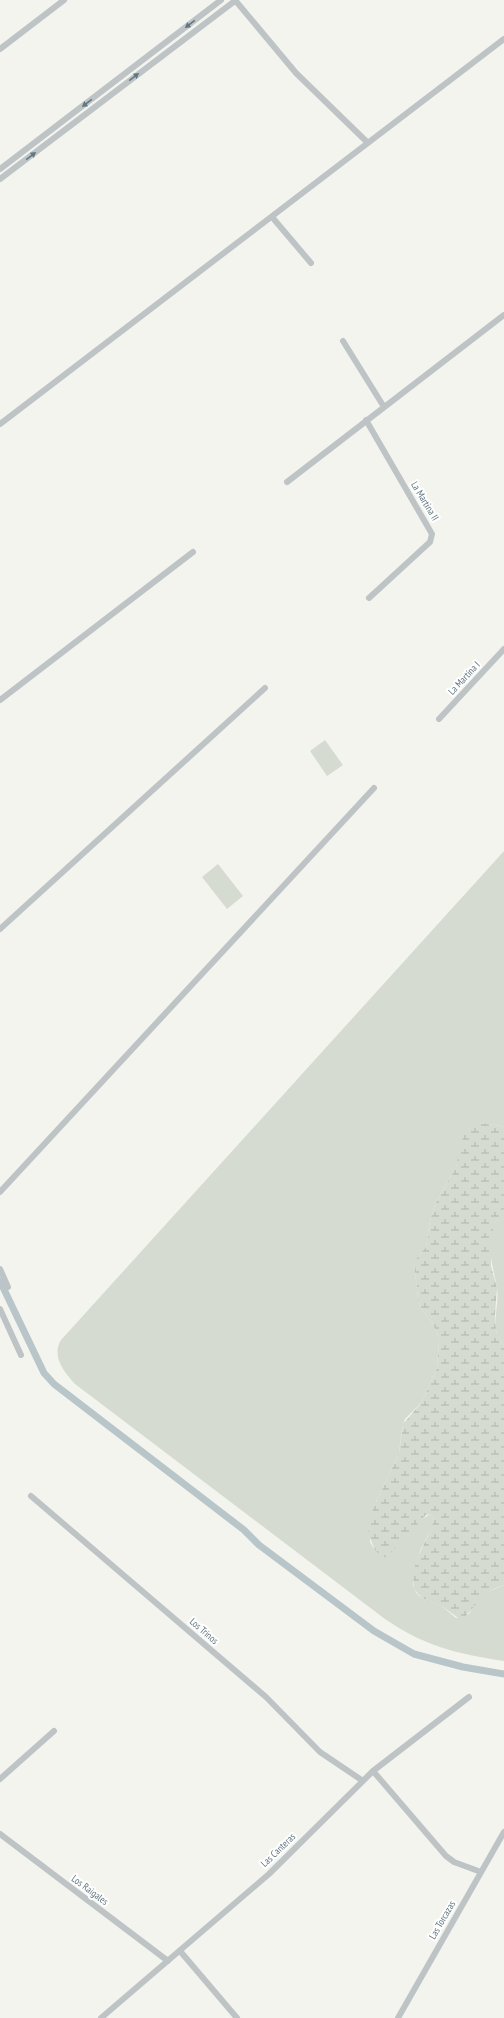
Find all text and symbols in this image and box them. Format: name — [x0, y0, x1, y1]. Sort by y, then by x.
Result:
one-way arrow — [185, 19, 196, 28]
one-way arrow — [129, 73, 140, 81]
one-way arrow — [82, 98, 93, 107]
one-way arrow — [26, 152, 36, 160]
street label: La Martina II — [408, 479, 442, 523]
street label: La Martina I — [445, 658, 483, 698]
street label: Los Trinos — [187, 1615, 222, 1647]
street label: Las Canteras — [258, 1830, 299, 1870]
street label: Los Raigales — [69, 1872, 111, 1908]
street label: Las Torcazas — [426, 1898, 459, 1942]

